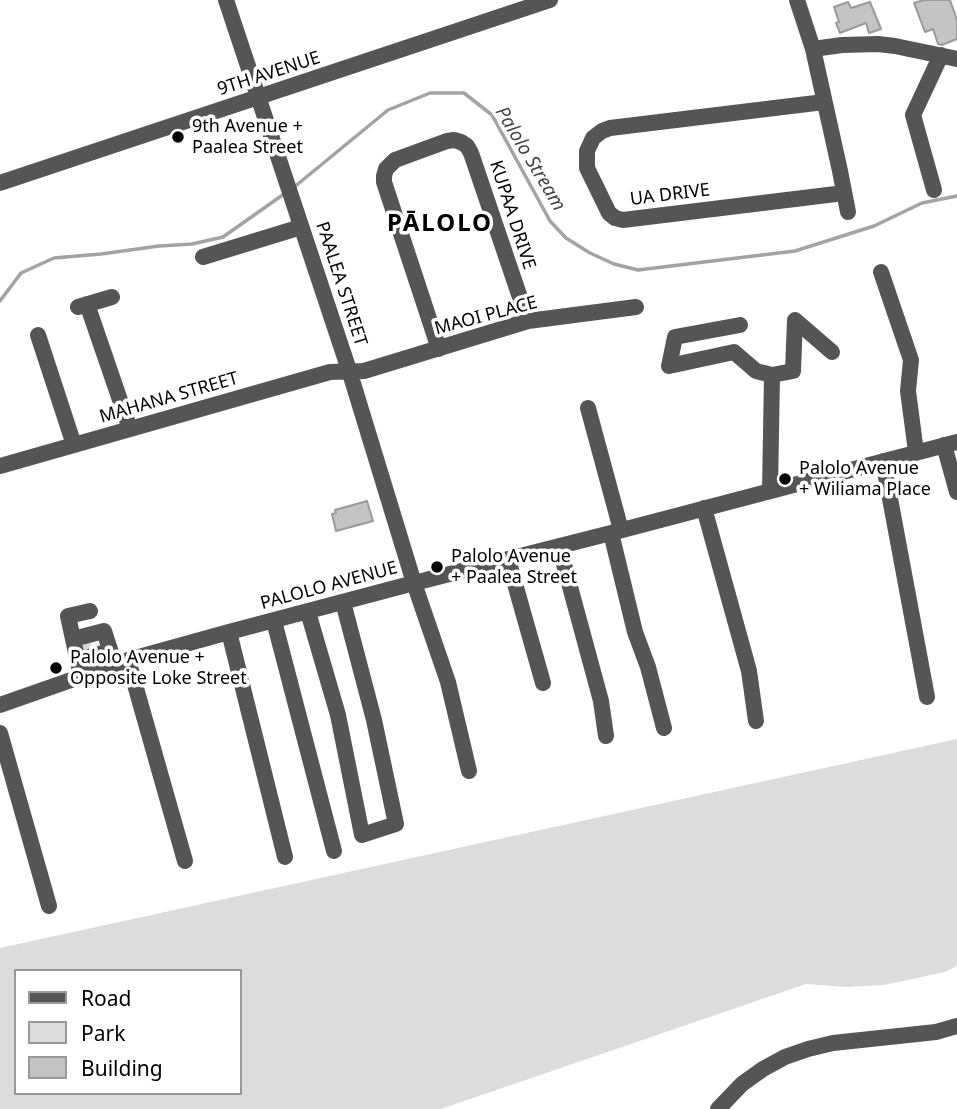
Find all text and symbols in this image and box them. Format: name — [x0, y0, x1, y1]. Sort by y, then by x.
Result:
street label: 9TH AVENUE — [215, 47, 323, 101]
water label: Palolo Stream — [490, 103, 570, 215]
place label: 9th Avenue + Paalea Street — [192, 116, 303, 158]
marker: 9th Avenue + Paalea Street — [170, 129, 186, 145]
street label: KUPAA DRIVE — [484, 158, 540, 272]
street label: UA DRIVE — [629, 179, 711, 211]
district label: PĀLOLO — [388, 210, 492, 238]
street label: PAALEA STREET — [311, 219, 371, 349]
street label: MAOI PLACE — [432, 292, 540, 340]
street label: MAHANA STREET — [97, 368, 241, 428]
place label: Palolo Avenue + Wiliama Place — [799, 458, 931, 500]
marker: Palolo Avenue + Wiliama Place — [777, 471, 793, 487]
place label: Palolo Avenue + Paalea Street — [451, 546, 577, 588]
street label: PALOLO AVENUE — [258, 557, 400, 615]
marker: Palolo Avenue + Paalea Street — [429, 559, 445, 575]
place label: Palolo Avenue + Opposite Loke Street — [70, 647, 247, 690]
marker: Palolo Avenue + Opposite Loke Street — [48, 660, 64, 676]
legend — [14, 969, 242, 1095]
text: Road — [81, 984, 131, 1012]
text: Park — [81, 1019, 125, 1047]
text: Building — [81, 1054, 163, 1082]

